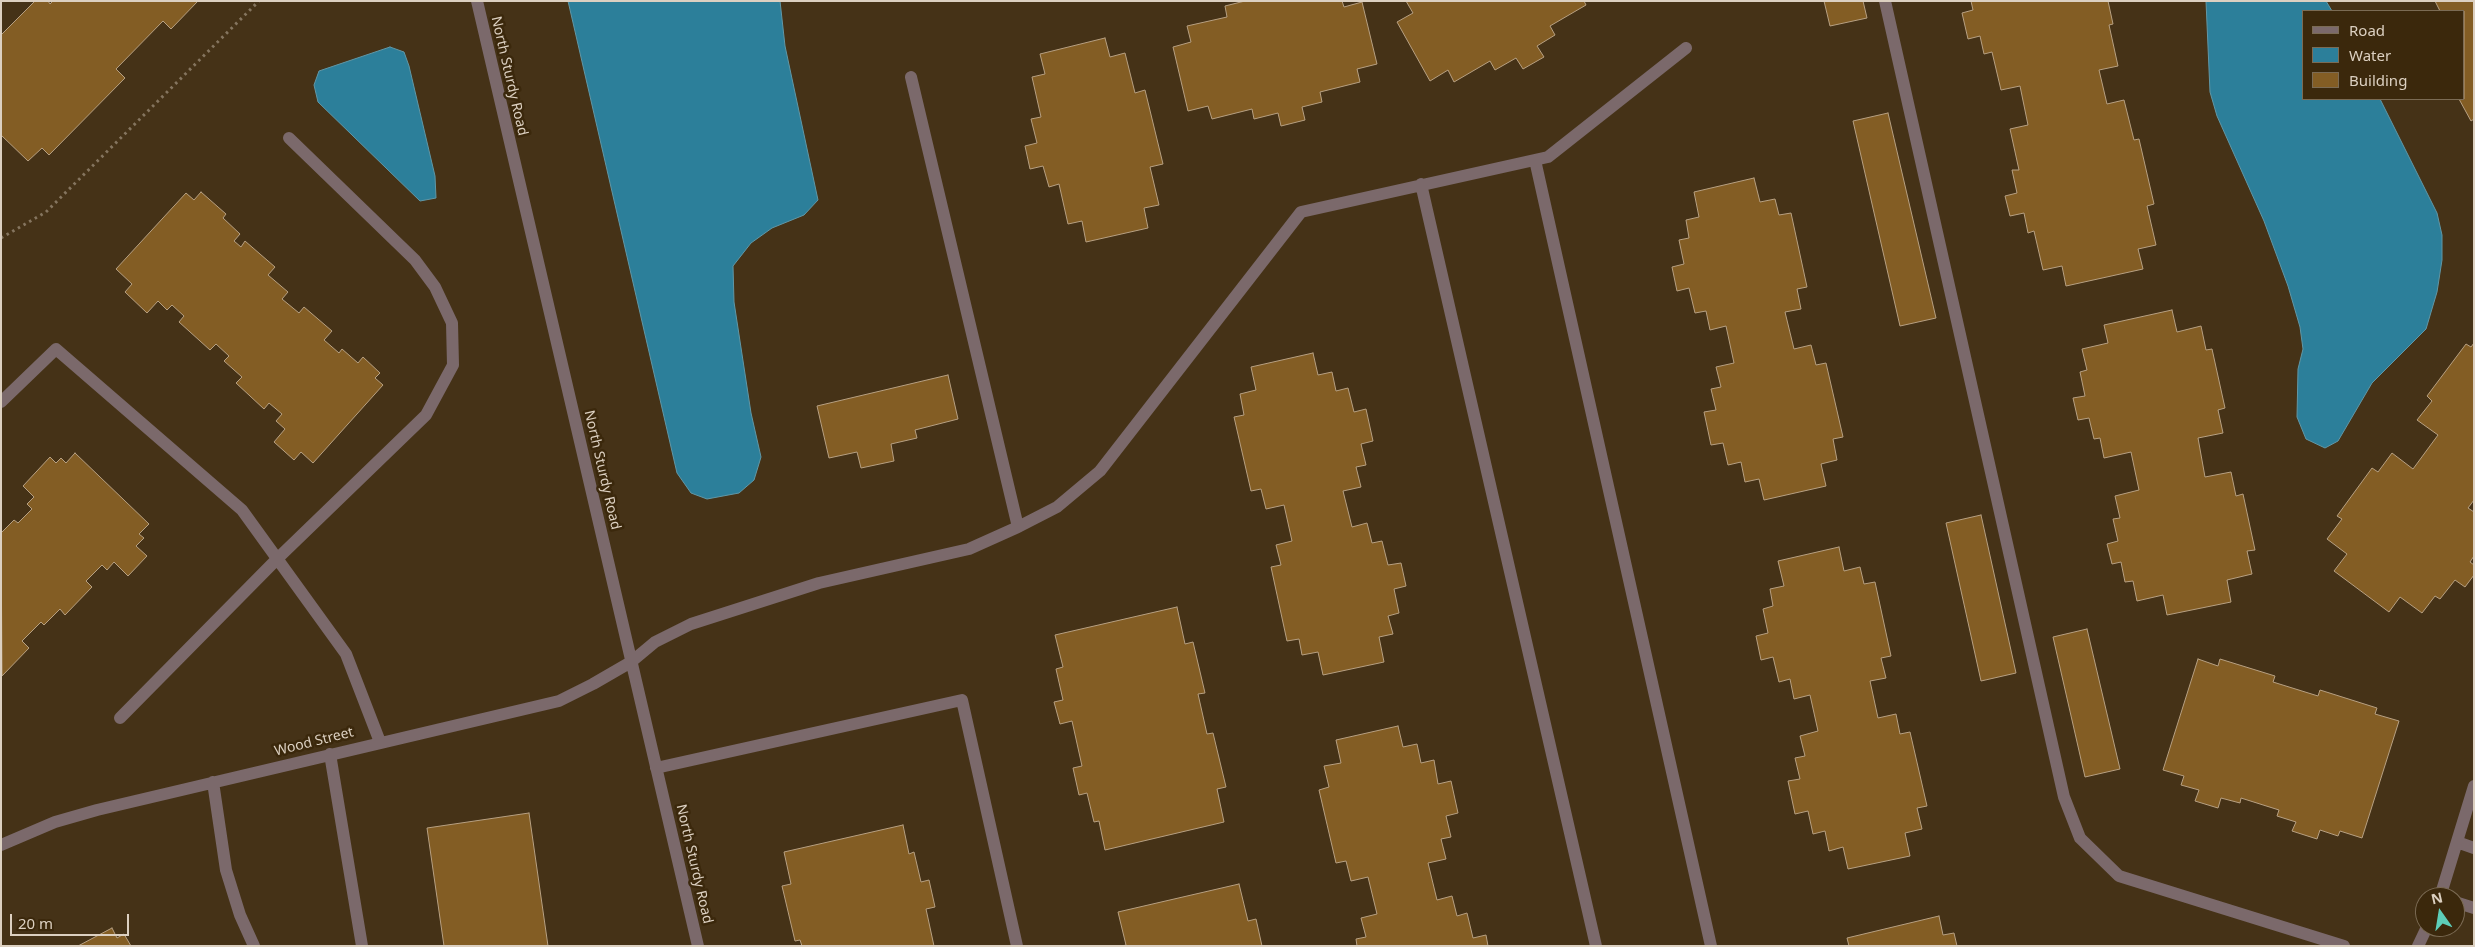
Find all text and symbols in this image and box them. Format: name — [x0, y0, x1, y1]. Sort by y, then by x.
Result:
legend — [2302, 10, 2465, 100]
street label: North Sturdy Road — [487, 15, 531, 137]
text: Road — [2349, 20, 2385, 40]
text: Water — [2349, 45, 2391, 65]
text: Building — [2349, 70, 2407, 90]
street label: North Sturdy Road — [580, 409, 624, 531]
street label: Wood Street — [273, 724, 355, 760]
street label: North Sturdy Road — [672, 803, 716, 925]
north arrow — [2415, 887, 2465, 937]
text: N — [2429, 887, 2444, 908]
scale bar — [12, 904, 131, 936]
text: 20 m — [18, 913, 53, 933]

